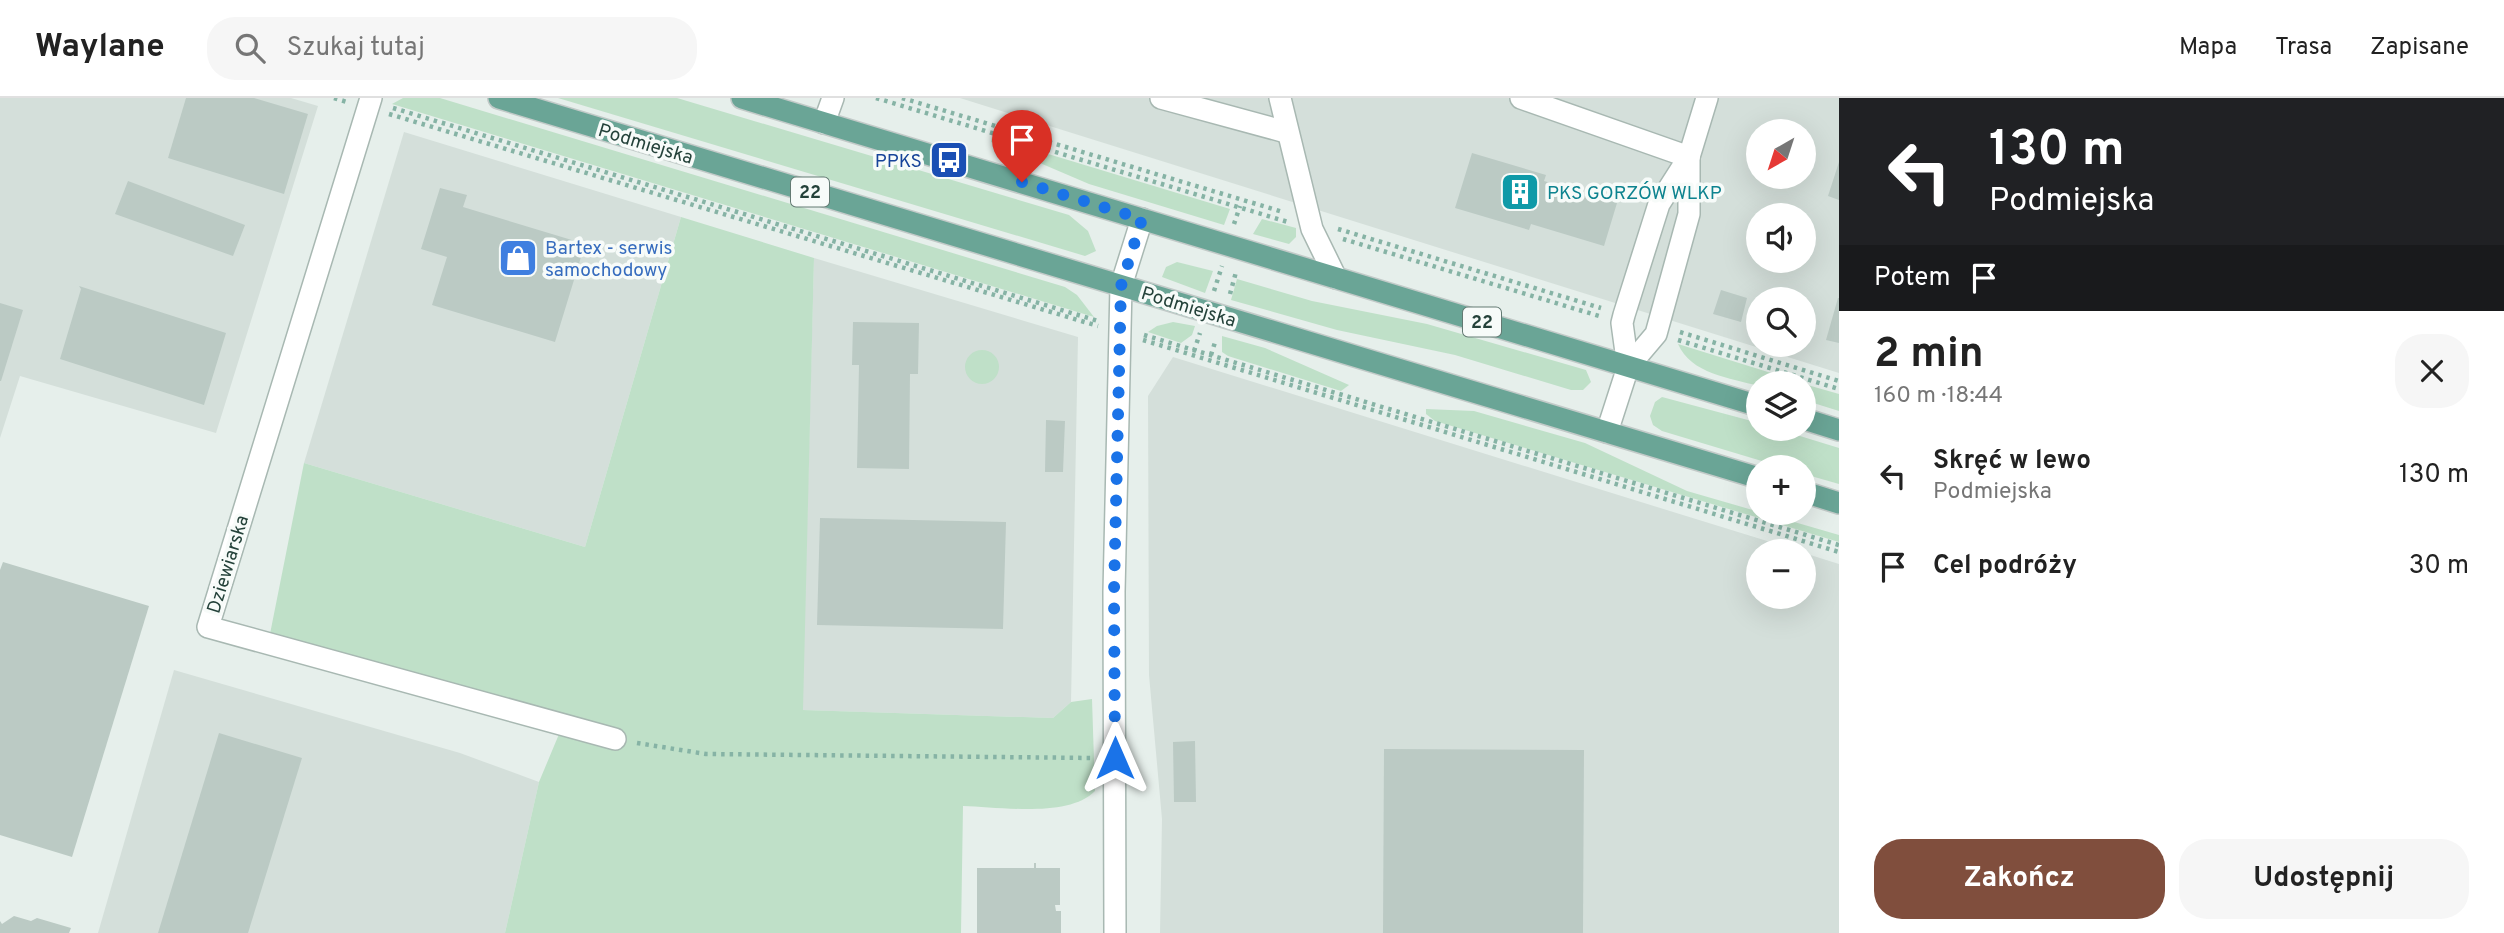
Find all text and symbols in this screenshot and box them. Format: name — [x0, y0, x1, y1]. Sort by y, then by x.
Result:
search box — [207, 17, 697, 80]
text: Waylane — [35, 27, 165, 69]
icon: search — [231, 29, 269, 67]
text: Szukaj tutaj — [287, 32, 425, 65]
text: Mapa — [2179, 33, 2237, 63]
text: Trasa — [2275, 33, 2332, 63]
text: Zapisane — [2370, 33, 2469, 63]
pin — [992, 110, 1052, 182]
street label: Podmiejska — [595, 119, 696, 171]
north arrow — [1746, 119, 1816, 189]
map controls — [1746, 119, 1816, 609]
icon: arrive — [1003, 121, 1041, 159]
text: 130 m — [1989, 121, 2125, 183]
icon: left — [1874, 126, 1965, 217]
bus stop icon: PPKS — [928, 139, 970, 181]
place label: PPKS — [875, 150, 922, 174]
building icon: PKS GORZÓW WLKP — [1499, 171, 1541, 213]
road number: 22 — [791, 178, 829, 206]
place label: PKS GORZÓW WLKP — [1547, 181, 1722, 206]
text: Podmiejska — [1989, 182, 2154, 222]
button: sound — [1746, 203, 1816, 273]
shop icon: Bartex - serwis samochodowy — [497, 237, 539, 279]
place label: Bartex - serwis samochodowy — [545, 237, 672, 283]
icon: arrive — [1965, 259, 2003, 297]
text: Potem — [1874, 262, 1951, 295]
street label: Podmiejska — [1138, 282, 1239, 334]
button: search — [1746, 287, 1816, 357]
road number: 22 — [1463, 308, 1501, 336]
text: 2 min — [1874, 329, 1984, 382]
button: close — [2395, 334, 2469, 408]
button: layers — [1746, 371, 1816, 441]
text: 160 m · 18:44 — [1874, 382, 2003, 411]
text: Skręć w lewo — [1933, 445, 2091, 478]
button: + — [1746, 455, 1816, 525]
icon: left — [1874, 457, 1912, 495]
text: 130 m — [2399, 459, 2469, 492]
text: Podmiejska — [1933, 478, 2052, 507]
street label: Dziewiarska — [203, 513, 255, 617]
button: − — [1746, 539, 1816, 609]
icon: arrive — [1874, 548, 1912, 586]
text: Cel podróży — [1933, 550, 2077, 583]
text: 30 m — [2409, 550, 2469, 583]
position arrow — [1078, 721, 1152, 795]
button: Zakończ — [1874, 839, 2165, 919]
button: Udostępnij — [2179, 839, 2469, 919]

